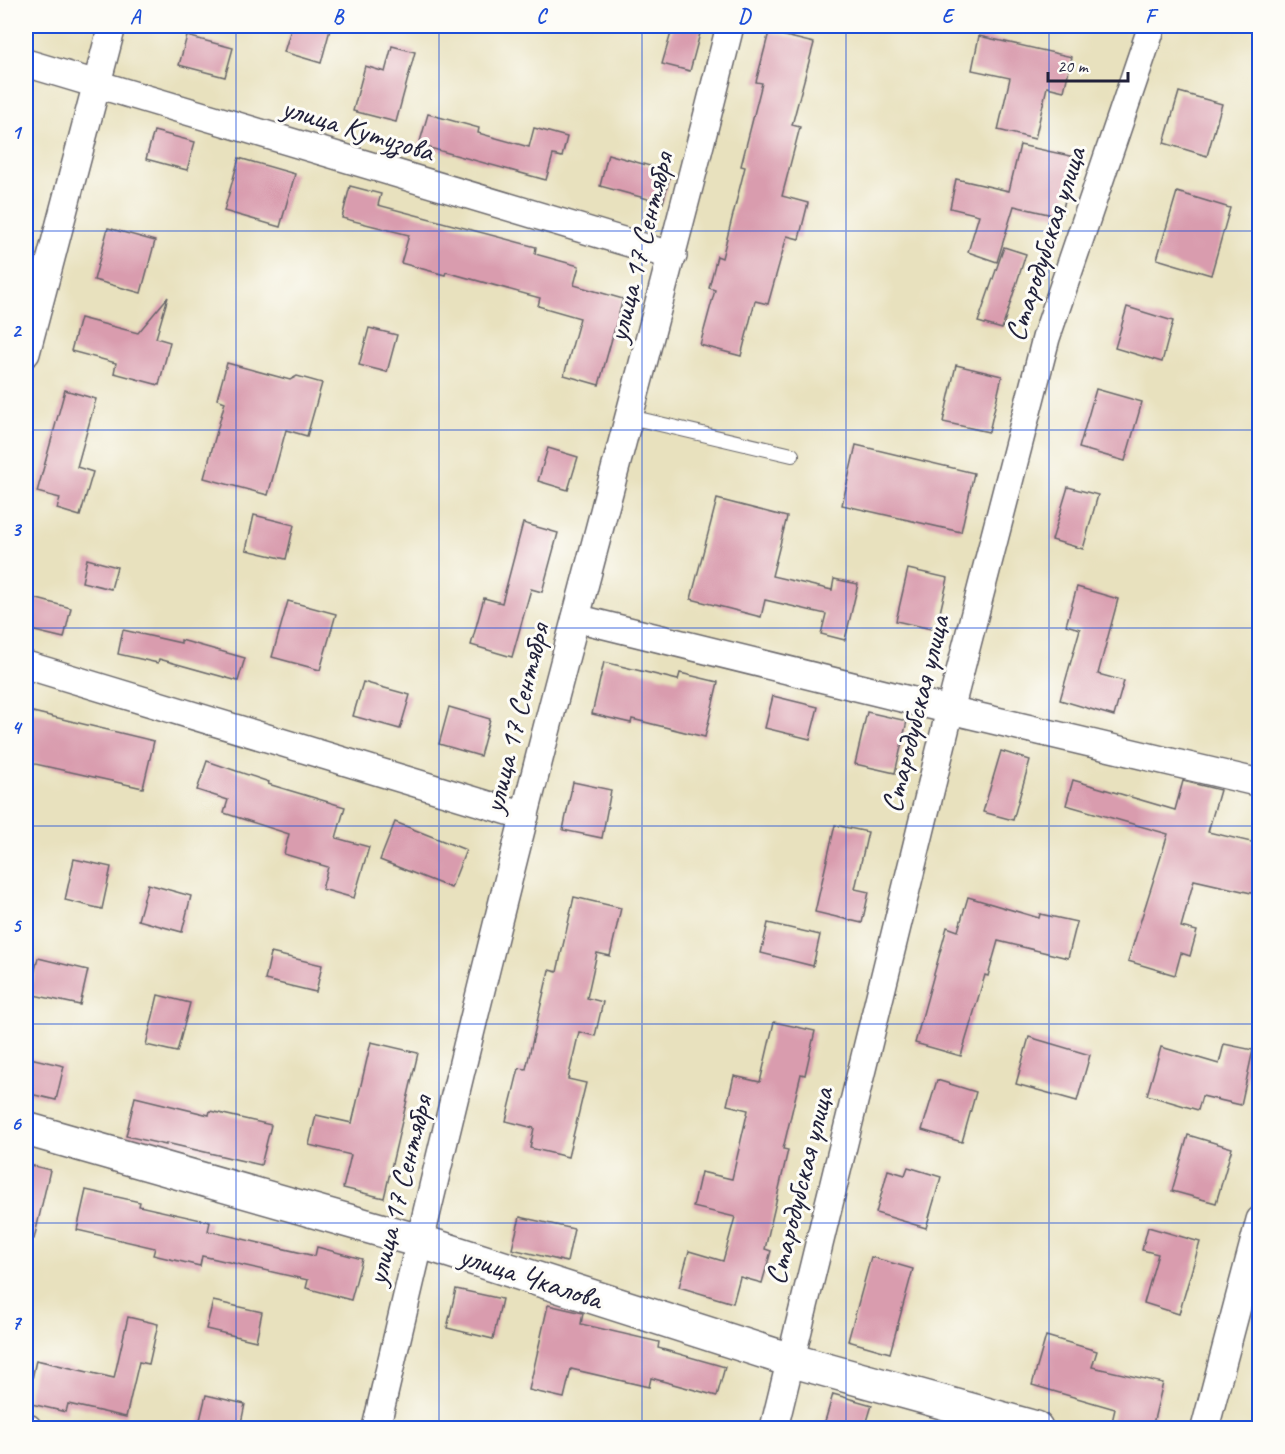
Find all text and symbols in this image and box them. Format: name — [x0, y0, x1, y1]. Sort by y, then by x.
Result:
text: A — [130, 4, 142, 29]
text: B — [333, 4, 345, 29]
text: C — [536, 4, 548, 29]
text: D — [738, 4, 752, 29]
text: E — [942, 4, 956, 29]
text: F — [1145, 4, 1159, 29]
scale bar — [1048, 45, 1128, 83]
text: 20 m — [1057, 55, 1090, 77]
street label: улица Кутузова — [276, 87, 440, 171]
text: 1 — [12, 120, 23, 145]
street label: Стародубская улица — [996, 140, 1095, 346]
street label: улица 17 Сентября — [598, 146, 683, 348]
text: 2 — [12, 318, 23, 343]
text: 3 — [12, 517, 23, 542]
street label: Стародубская улица — [872, 610, 958, 816]
street label: улица 17 Сентября — [474, 617, 559, 819]
text: 4 — [12, 715, 24, 740]
text: 5 — [12, 913, 23, 938]
street label: Стародубская улица — [756, 1082, 842, 1288]
street label: улица 17 Сентября — [357, 1089, 442, 1291]
text: 6 — [11, 1111, 22, 1136]
street label: улица Чкалова — [453, 1236, 610, 1319]
text: 7 — [12, 1310, 23, 1335]

